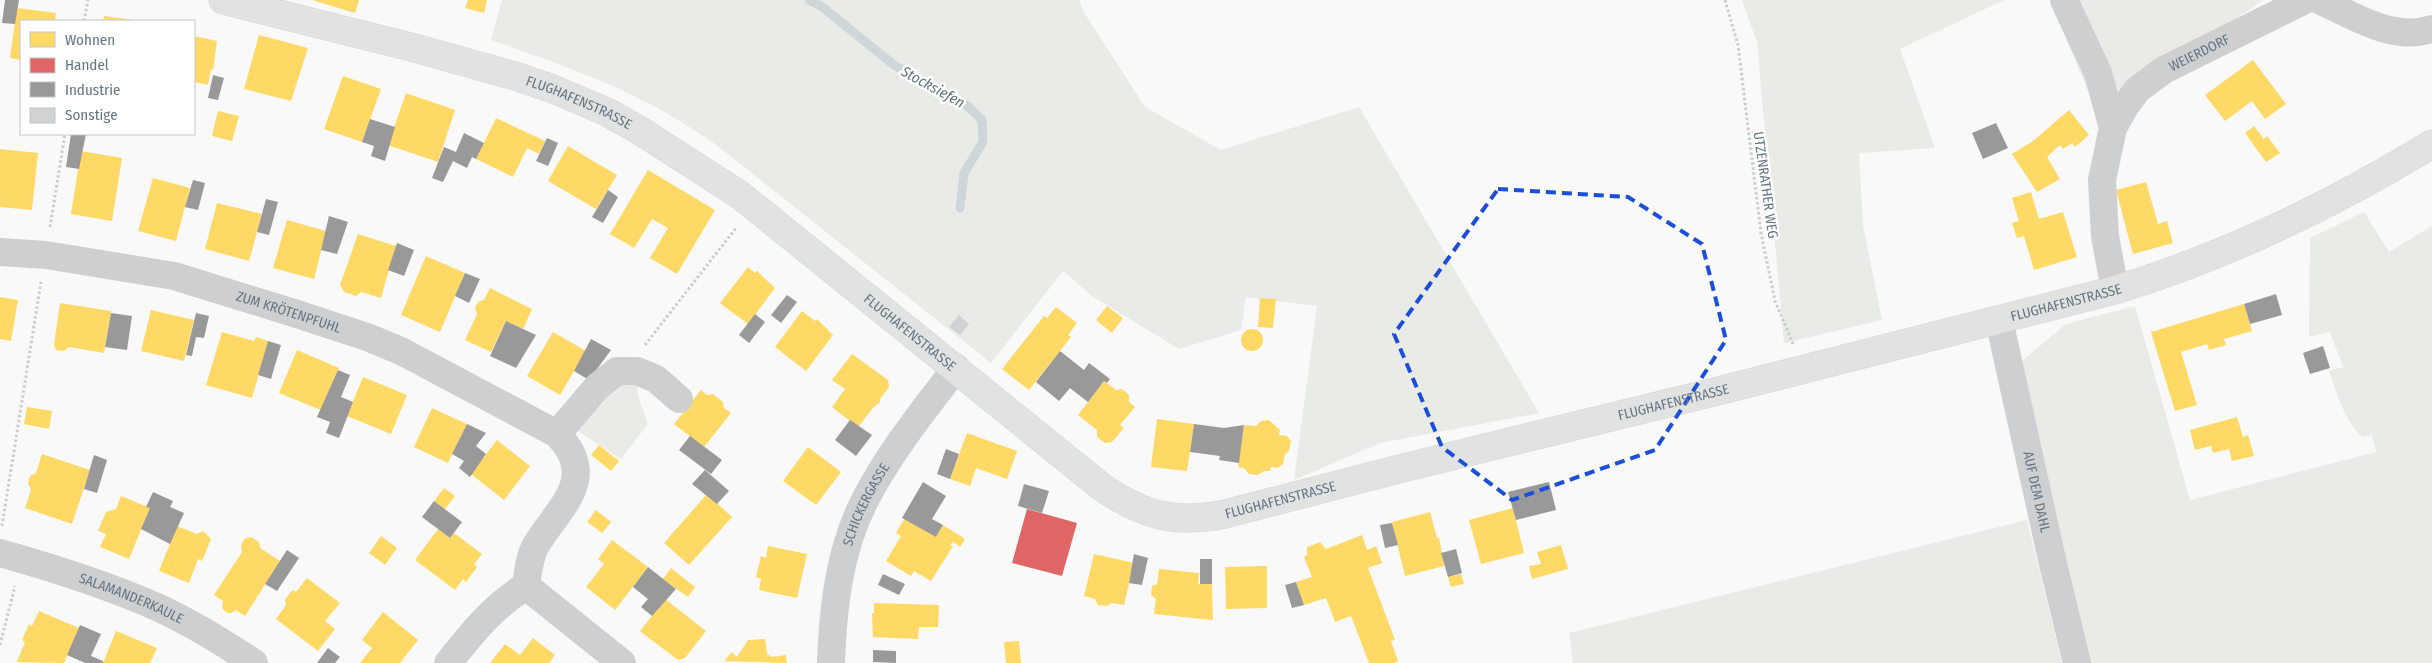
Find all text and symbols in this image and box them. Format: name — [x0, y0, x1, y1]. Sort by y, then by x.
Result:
legend — [20, 20, 195, 135]
text: Wohnen — [65, 31, 115, 49]
street label: WEIERDORF — [2166, 31, 2233, 75]
text: Handel — [65, 56, 109, 74]
water label: Stocksiefen — [897, 62, 968, 112]
street label: FLUGHAFENSTRASSE — [524, 72, 635, 133]
text: Industrie — [65, 81, 120, 99]
text: Sonstige — [65, 106, 118, 124]
street label: UTZENRATHER WEG — [1750, 131, 1781, 240]
street label: FLUGHAFENSTRASSE — [2009, 280, 2124, 325]
street label: ZUM KRÖTENPFUHL — [234, 288, 343, 337]
street label: FLUGHAFENSTRASSE — [860, 290, 960, 375]
street label: FLUGHAFENSTRASSE — [1616, 380, 1731, 424]
street label: AUF DEM DAHL — [2019, 450, 2054, 534]
street label: SCHICKERGASSE — [839, 460, 894, 548]
street label: FLUGHAFENSTRASSE — [1223, 478, 1338, 523]
street label: SALAMANDERKAULE — [77, 570, 187, 628]

